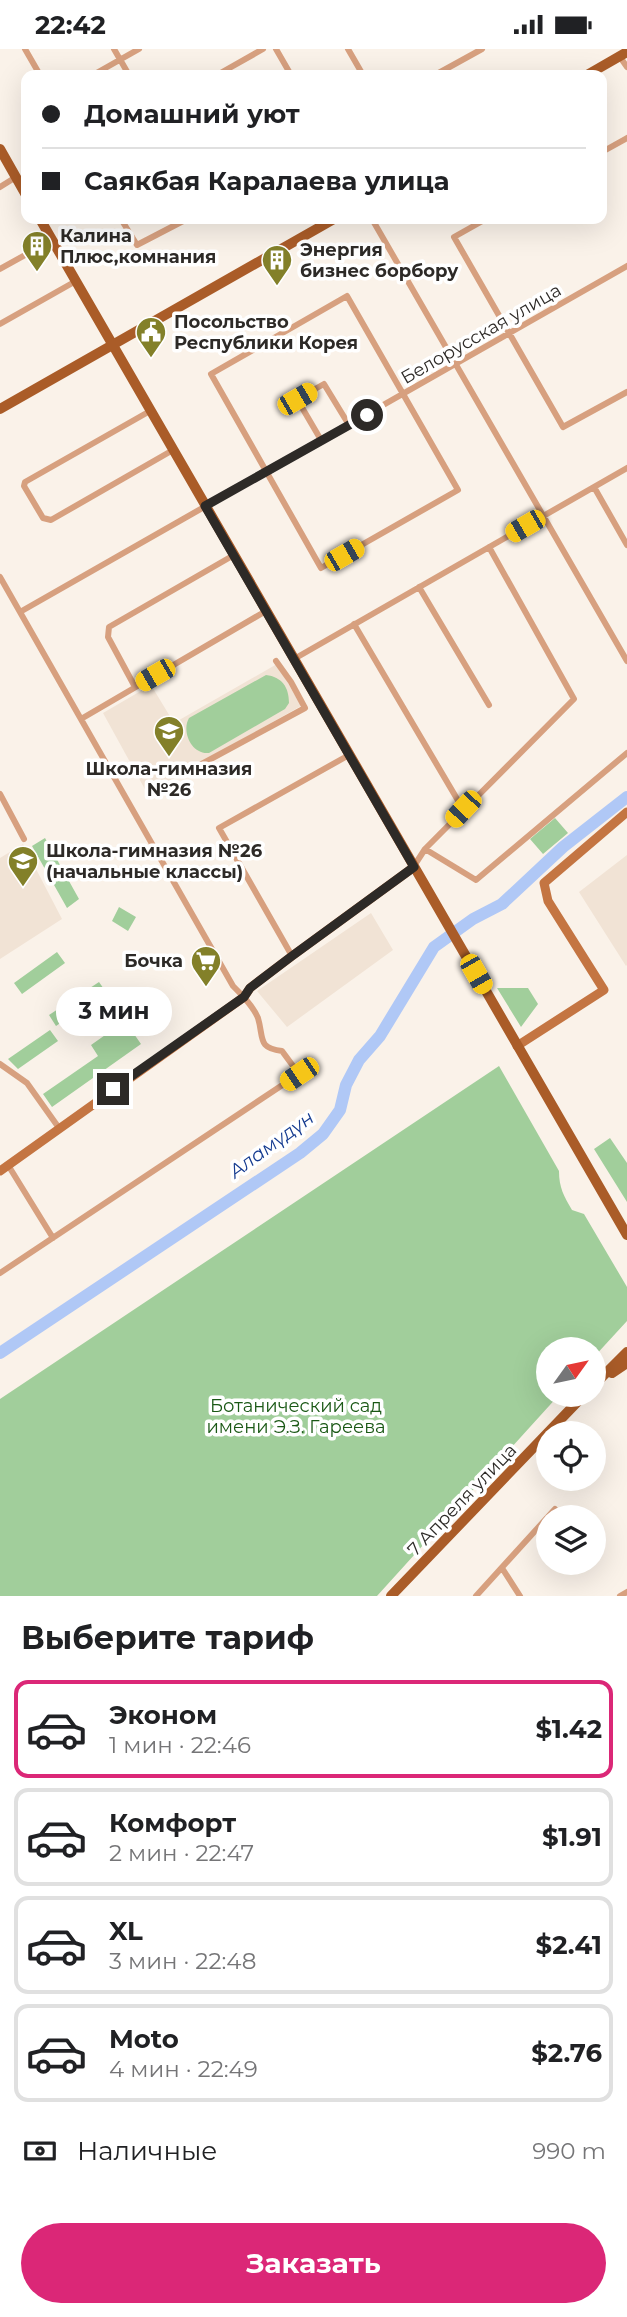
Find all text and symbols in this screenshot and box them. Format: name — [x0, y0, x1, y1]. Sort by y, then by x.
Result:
text: 22:42 — [35, 9, 106, 41]
text: Домашний уют — [84, 98, 300, 130]
text: Саякбая Каралаева улица — [84, 165, 449, 197]
place label: Калина Плюс,комнания — [60, 225, 216, 268]
building icon: Калина Плюс,комнания — [20, 229, 54, 273]
place label: Энергия бизнес борбору — [300, 239, 459, 282]
building icon: Энергия бизнес борбору — [260, 243, 294, 287]
street label: Белорусская улица — [397, 279, 565, 389]
place label: Посольство Республики Корея — [174, 311, 358, 354]
public building icon: Посольство Республики Корея — [134, 315, 168, 359]
car — [274, 379, 321, 419]
route start — [351, 399, 383, 431]
car — [502, 506, 549, 546]
car — [321, 535, 368, 575]
car — [132, 655, 179, 695]
school or university icon: Школа-гимназия №26 — [152, 714, 186, 758]
place label: Школа-гимназия №26 — [86, 758, 252, 801]
car — [441, 786, 486, 832]
place label: Школа-гимназия №26 (начальные классы) — [46, 840, 263, 883]
school or university icon: Школа-гимназия №26 (начальные классы) — [6, 844, 40, 888]
supermarket icon: Бочка — [189, 944, 223, 988]
place label: Бочка — [124, 950, 183, 972]
car — [457, 951, 496, 997]
callout: 3 мин — [55, 988, 171, 1037]
text: 3 мин — [78, 997, 150, 1025]
car — [276, 1054, 323, 1094]
route end — [97, 1073, 129, 1105]
water label: Аламүдүн — [224, 1106, 318, 1184]
north arrow — [536, 1337, 606, 1407]
map controls — [536, 1337, 606, 1575]
park label: Ботанический сад имени Э.З. Гареева — [206, 1395, 386, 1438]
button: locate — [536, 1421, 606, 1491]
street label: 7 Апреля улица — [403, 1439, 521, 1561]
button: layers — [536, 1505, 606, 1575]
text: Выберите тариф — [21, 1618, 314, 1657]
icon: car — [25, 1698, 88, 1761]
text: Эконом — [109, 1699, 217, 1731]
text: $1.42 — [535, 1713, 602, 1745]
text: 1 мин · 22:46 — [109, 1731, 251, 1759]
icon: car — [25, 1806, 88, 1869]
text: Комфорт — [109, 1807, 236, 1839]
text: $1.91 — [542, 1821, 602, 1853]
text: 2 мин · 22:47 — [109, 1839, 254, 1867]
icon: car — [25, 1914, 88, 1977]
text: XL — [109, 1915, 143, 1947]
text: $2.41 — [536, 1929, 602, 1961]
text: 3 мин · 22:48 — [109, 1947, 256, 1975]
icon: car — [25, 2022, 88, 2085]
text: Moto — [109, 2023, 179, 2055]
text: $2.76 — [531, 2037, 602, 2069]
text: 4 мин · 22:49 — [109, 2055, 258, 2083]
icon: cash — [21, 2132, 59, 2170]
text: Наличные — [77, 2135, 217, 2167]
text: 990 m — [532, 2137, 606, 2165]
button: Заказать — [21, 2223, 606, 2303]

